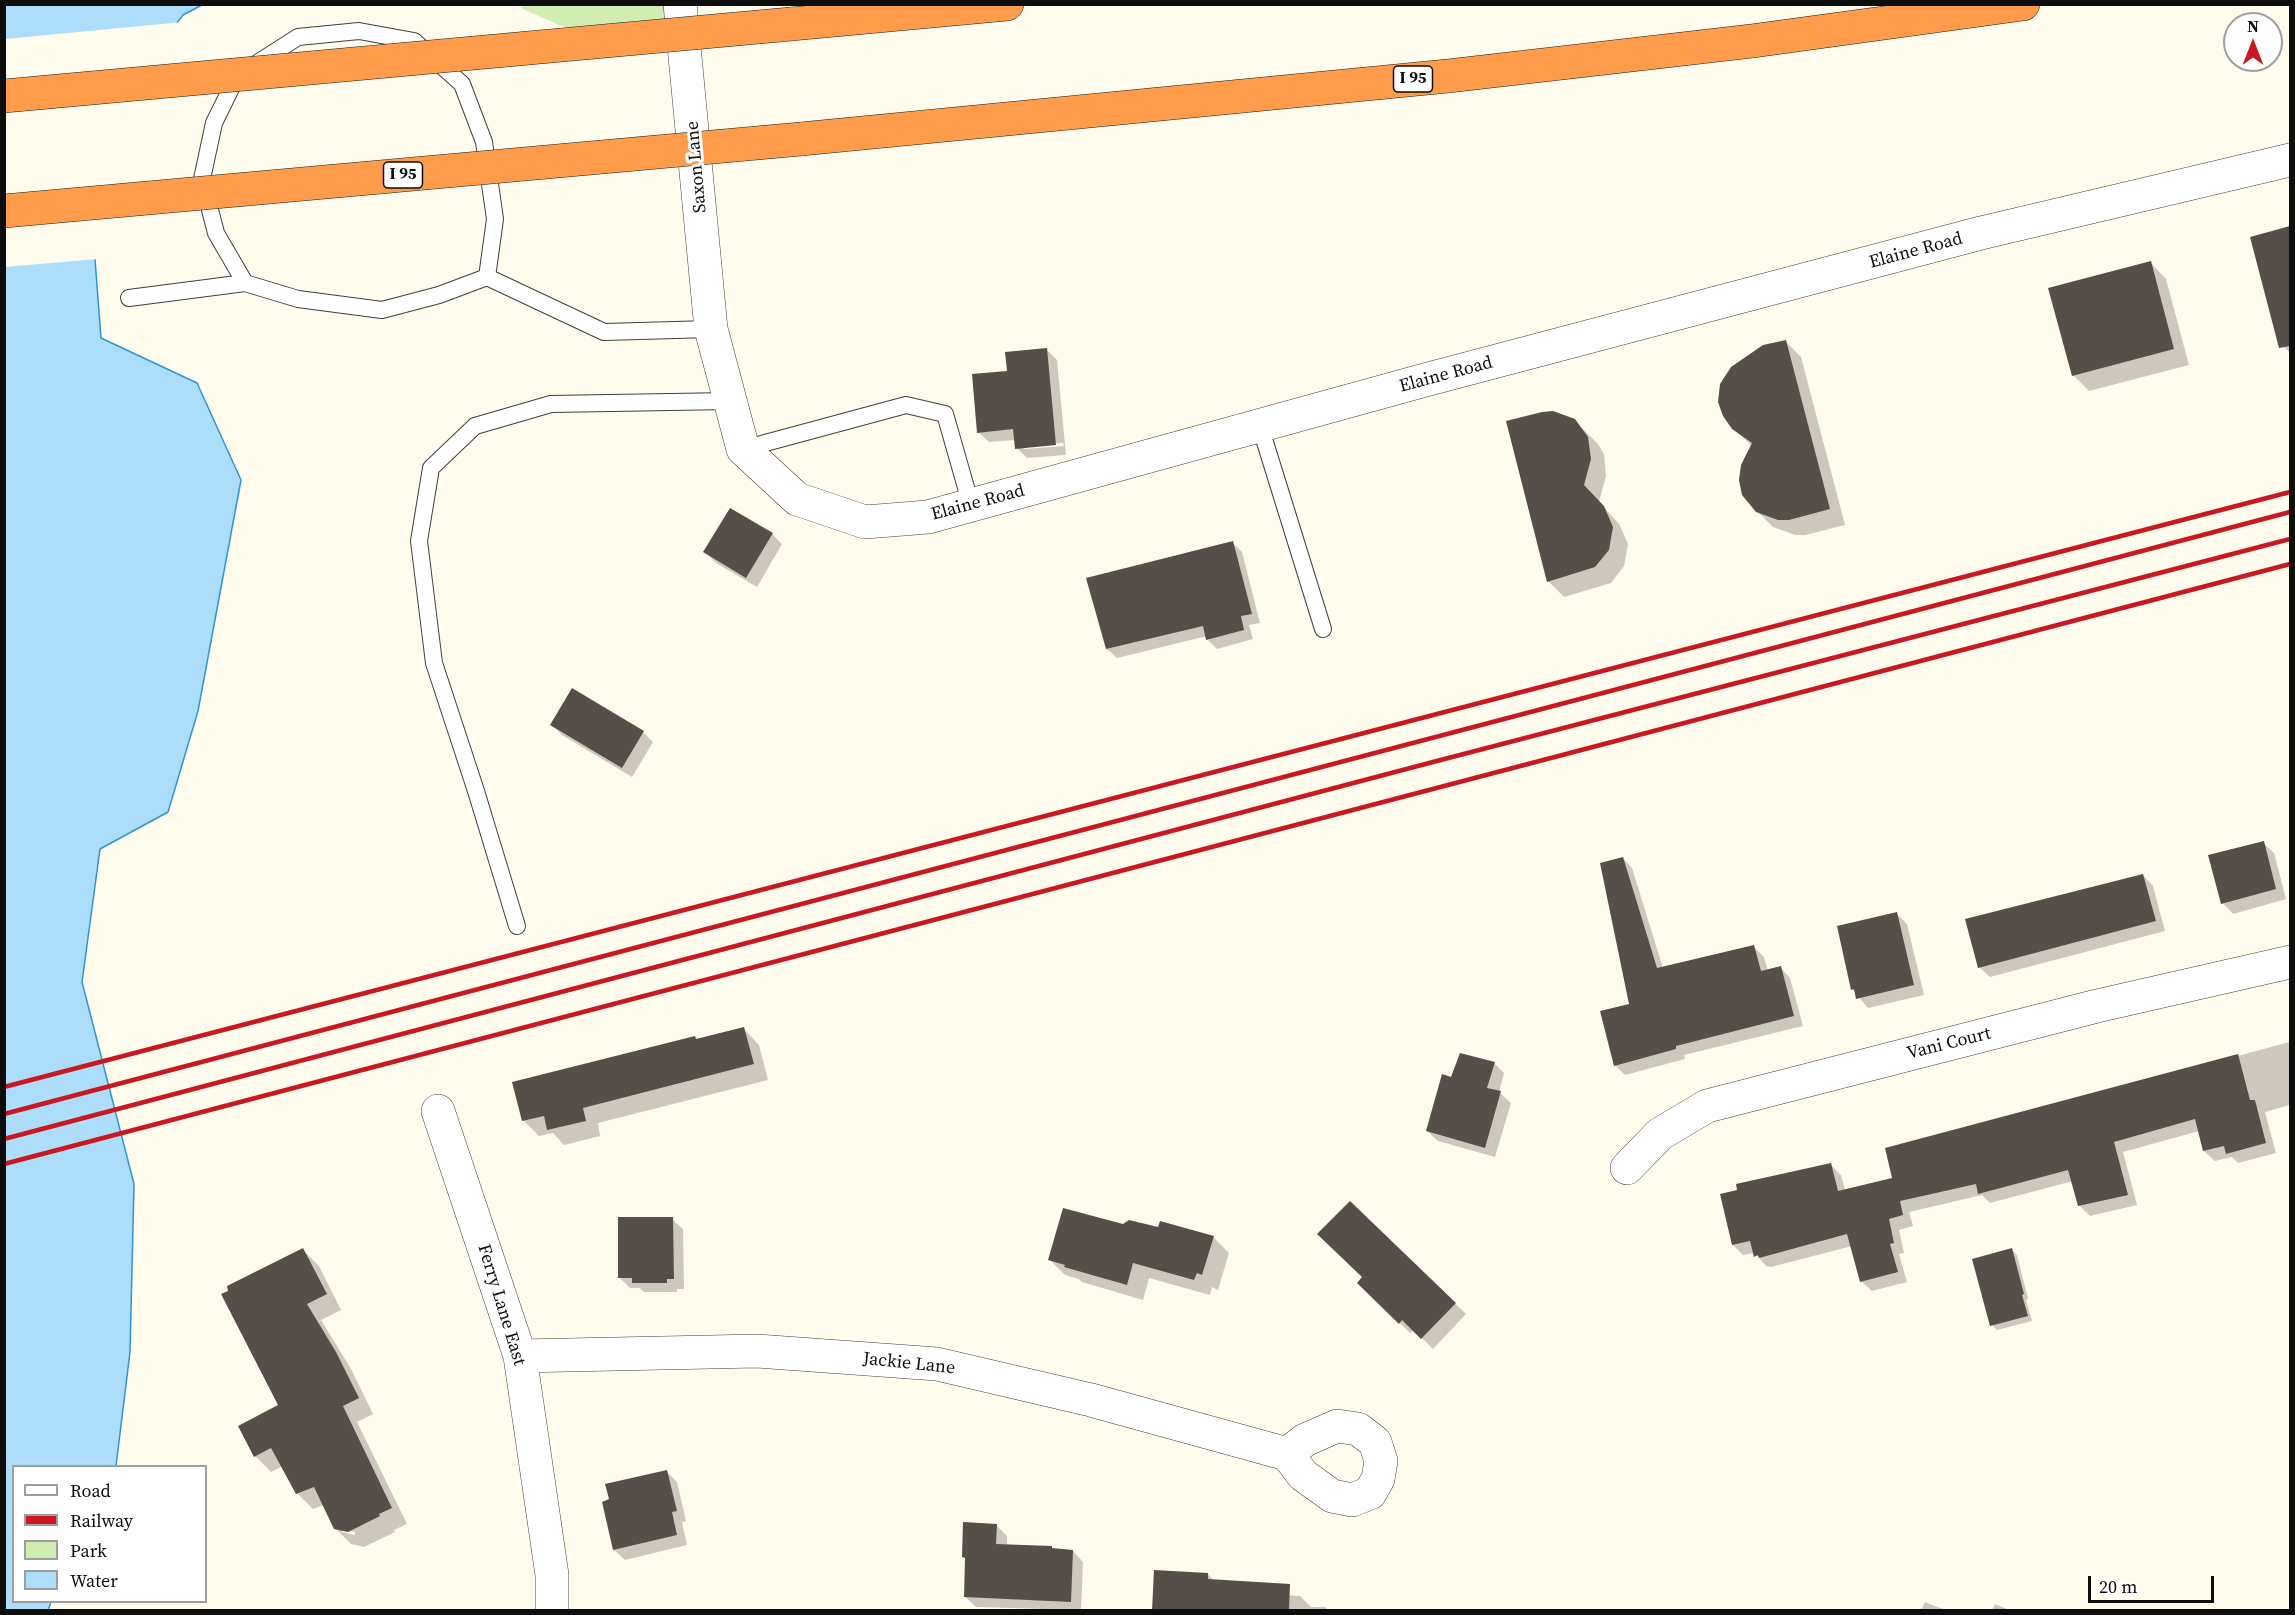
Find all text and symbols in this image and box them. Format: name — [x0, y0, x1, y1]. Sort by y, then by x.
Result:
north arrow — [2223, 12, 2283, 72]
text: N — [2247, 15, 2259, 37]
road number: I 95 — [1394, 66, 1432, 92]
street label: Saxon Lane — [682, 120, 712, 214]
road number: I 95 — [384, 162, 422, 188]
street label: Elaine Road — [1867, 228, 1965, 274]
street label: Elaine Road — [1397, 352, 1495, 398]
street label: Elaine Road — [929, 480, 1027, 526]
street label: Vani Court — [1905, 1023, 1993, 1065]
street label: Ferry Lane East — [472, 1242, 530, 1368]
street label: Jackie Lane — [862, 1348, 956, 1380]
legend — [12, 1465, 207, 1603]
text: Road — [70, 1478, 111, 1503]
text: Railway — [70, 1508, 133, 1533]
text: Park — [70, 1538, 107, 1563]
scale bar — [2091, 1564, 2217, 1602]
text: Water — [70, 1568, 118, 1593]
text: 20 m — [2099, 1574, 2137, 1599]

